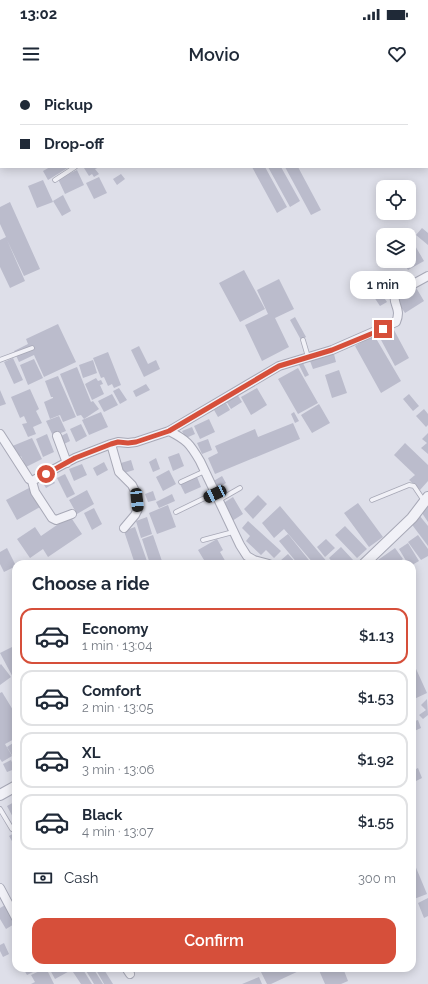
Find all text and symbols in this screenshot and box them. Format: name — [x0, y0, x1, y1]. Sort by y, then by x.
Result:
text: 13:02 — [20, 5, 57, 23]
icon: menu — [20, 43, 42, 65]
icon: heart — [386, 43, 408, 65]
text: Movio — [189, 44, 240, 65]
text: Pickup — [44, 96, 93, 114]
text: Drop-off — [44, 135, 104, 153]
map controls — [376, 180, 416, 268]
button: locate — [376, 180, 416, 220]
button: layers — [376, 228, 416, 268]
callout: 1 min — [350, 271, 416, 299]
text: 1 min — [367, 277, 399, 292]
route end — [374, 320, 392, 338]
route start — [37, 465, 55, 483]
car — [202, 483, 228, 505]
car — [130, 487, 144, 513]
text: Choose a ride — [32, 573, 150, 594]
icon: car — [34, 618, 70, 654]
text: Economy — [82, 620, 149, 638]
text: $1.13 — [359, 627, 394, 645]
text: 1 min · 13:04 — [82, 638, 152, 653]
icon: car — [34, 680, 70, 716]
text: Comfort — [82, 682, 141, 700]
text: $1.53 — [358, 689, 394, 707]
text: 2 min · 13:05 — [82, 700, 154, 715]
icon: car — [34, 742, 70, 778]
text: XL — [82, 744, 100, 762]
text: $1.92 — [357, 751, 394, 769]
text: 3 min · 13:06 — [82, 762, 154, 777]
icon: car — [34, 804, 70, 840]
text: Black — [82, 806, 122, 824]
text: $1.55 — [358, 813, 394, 831]
text: 4 min · 13:07 — [82, 824, 154, 839]
icon: cash — [32, 867, 54, 889]
text: Cash — [64, 869, 98, 887]
text: 300 m — [358, 871, 396, 886]
button: Confirm — [32, 918, 396, 964]

